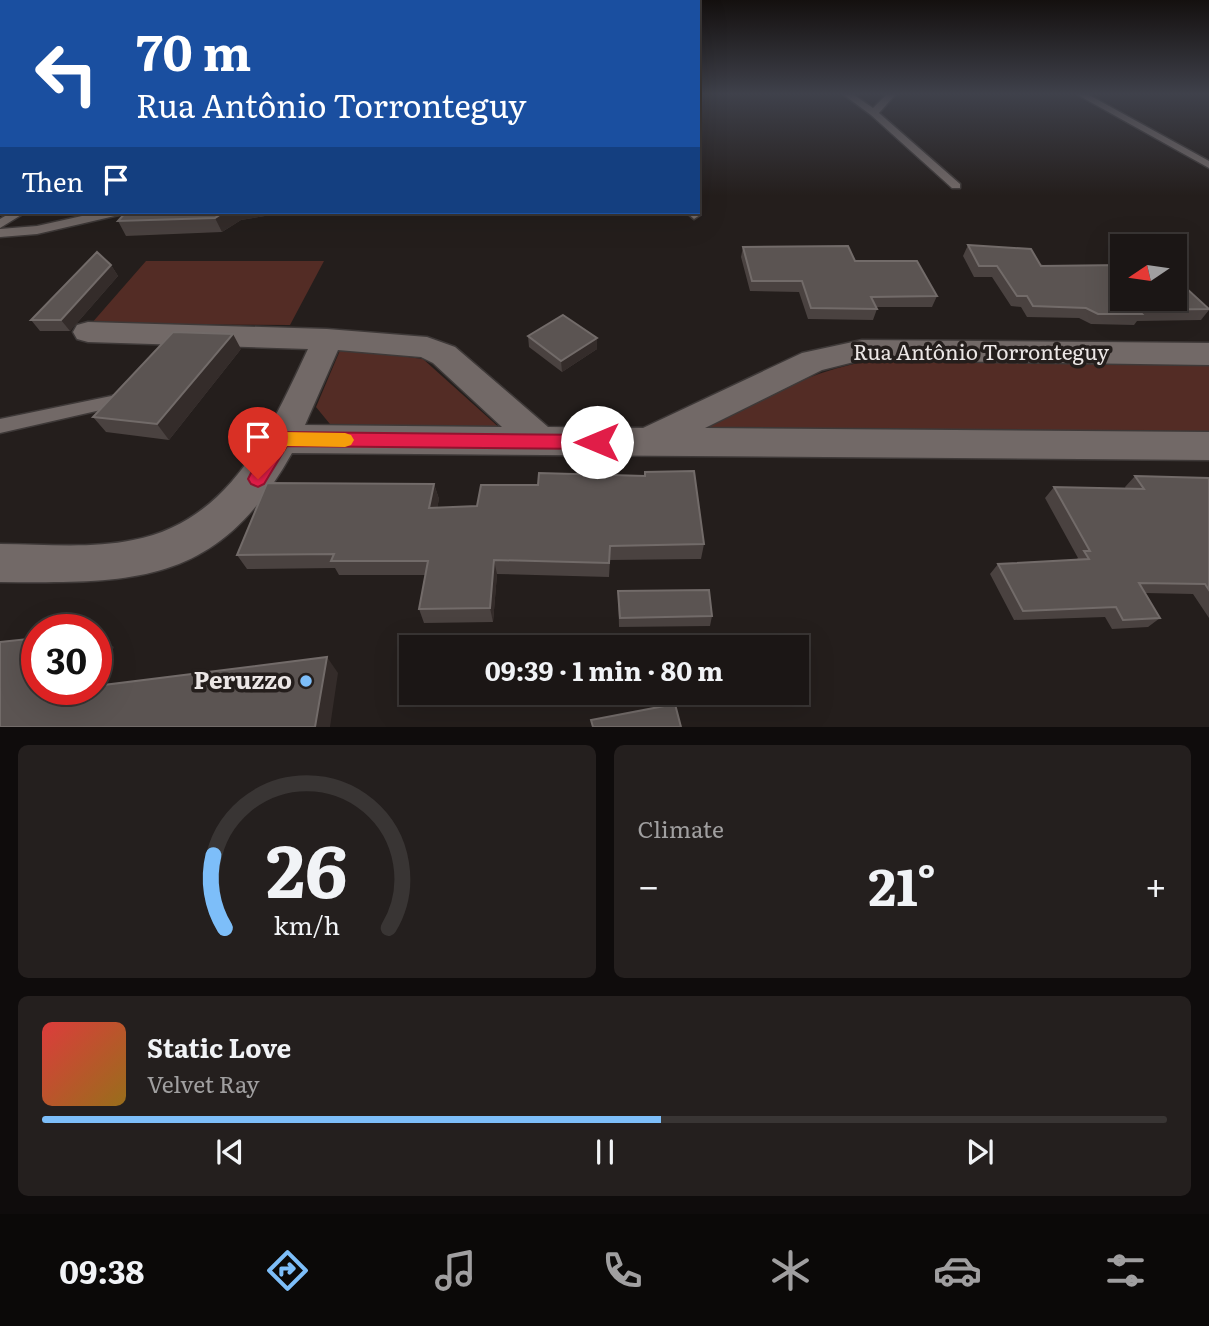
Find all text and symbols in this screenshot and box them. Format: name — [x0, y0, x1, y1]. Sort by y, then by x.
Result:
text: 70 m — [136, 13, 251, 86]
icon: left — [21, 28, 112, 119]
text: Rua Antônio Torronteguy — [136, 80, 526, 128]
text: Then — [21, 161, 83, 200]
icon: arrive — [97, 161, 135, 199]
north arrow — [1110, 234, 1186, 312]
map controls — [1110, 234, 1187, 311]
street label: Rua Antônio Torronteguy — [853, 335, 1110, 366]
position arrow — [560, 405, 634, 479]
pin — [228, 407, 288, 479]
icon: arrive — [239, 418, 277, 456]
speed limit sign: 30 — [21, 614, 112, 705]
text: 09:39 · 1 min · 80 m — [485, 650, 723, 689]
place label: Peruzzo — [193, 661, 292, 696]
marker: Peruzzo — [298, 673, 314, 689]
text: Climate — [638, 811, 724, 845]
text: 26 — [266, 812, 348, 920]
text: 21° — [868, 845, 936, 922]
text: − — [638, 855, 660, 912]
text: + — [1145, 855, 1167, 912]
text: km/h — [273, 905, 340, 942]
text: Static Love — [147, 1027, 291, 1066]
text: Velvet Ray — [147, 1066, 259, 1100]
icon: previous — [211, 1133, 249, 1171]
icon: pause — [586, 1133, 624, 1171]
icon: next — [961, 1133, 999, 1171]
text: 09:38 — [59, 1246, 144, 1294]
icon: directions — [263, 1246, 312, 1295]
icon: music — [431, 1246, 480, 1295]
icon: phone — [598, 1246, 647, 1295]
icon: climate — [766, 1246, 815, 1295]
icon: car — [933, 1246, 982, 1295]
icon: filters — [1101, 1246, 1150, 1295]

